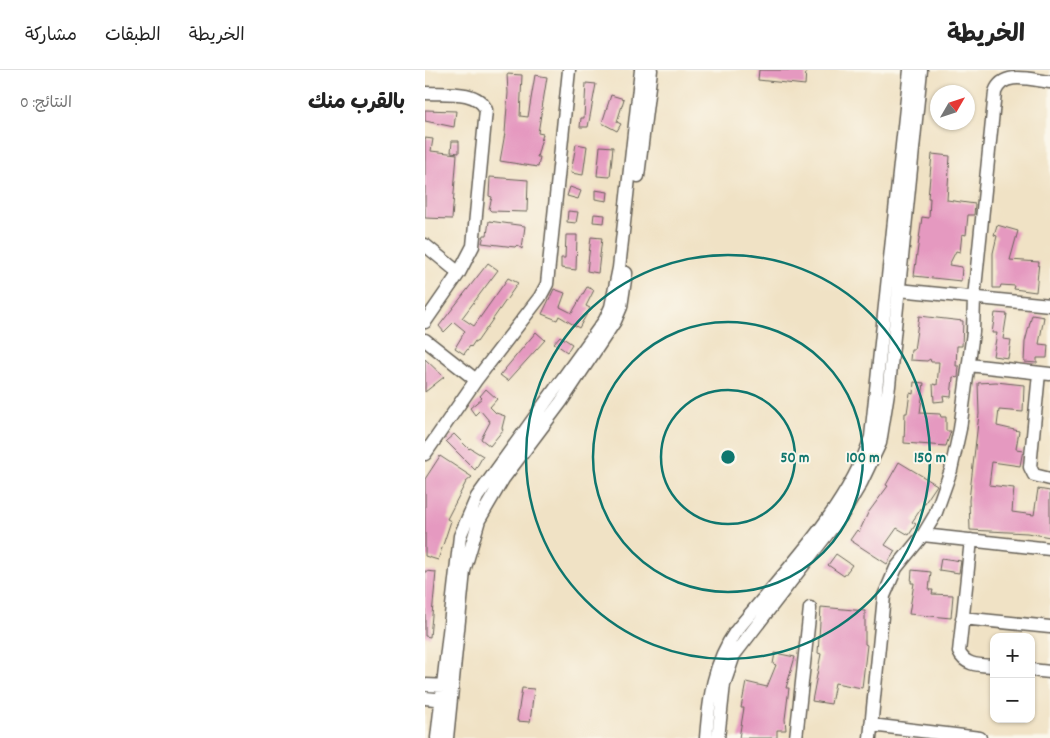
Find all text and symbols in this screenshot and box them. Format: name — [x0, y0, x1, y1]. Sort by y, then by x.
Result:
text: الخريطة — [947, 19, 1025, 53]
text: مشاركة — [25, 24, 77, 49]
text: الطبقات — [105, 24, 161, 49]
text: الخريطة — [189, 24, 245, 49]
north arrow — [930, 85, 975, 130]
text: بالقرب منك — [308, 89, 405, 119]
text: النتائج: 0 — [20, 92, 72, 115]
centre of rings — [719, 448, 737, 466]
text: 50 m — [781, 448, 809, 470]
text: 100 m — [846, 448, 880, 470]
text: 150 m — [914, 448, 946, 470]
map controls — [990, 633, 1035, 723]
button: + — [990, 633, 1035, 678]
button: − — [990, 678, 1035, 723]

